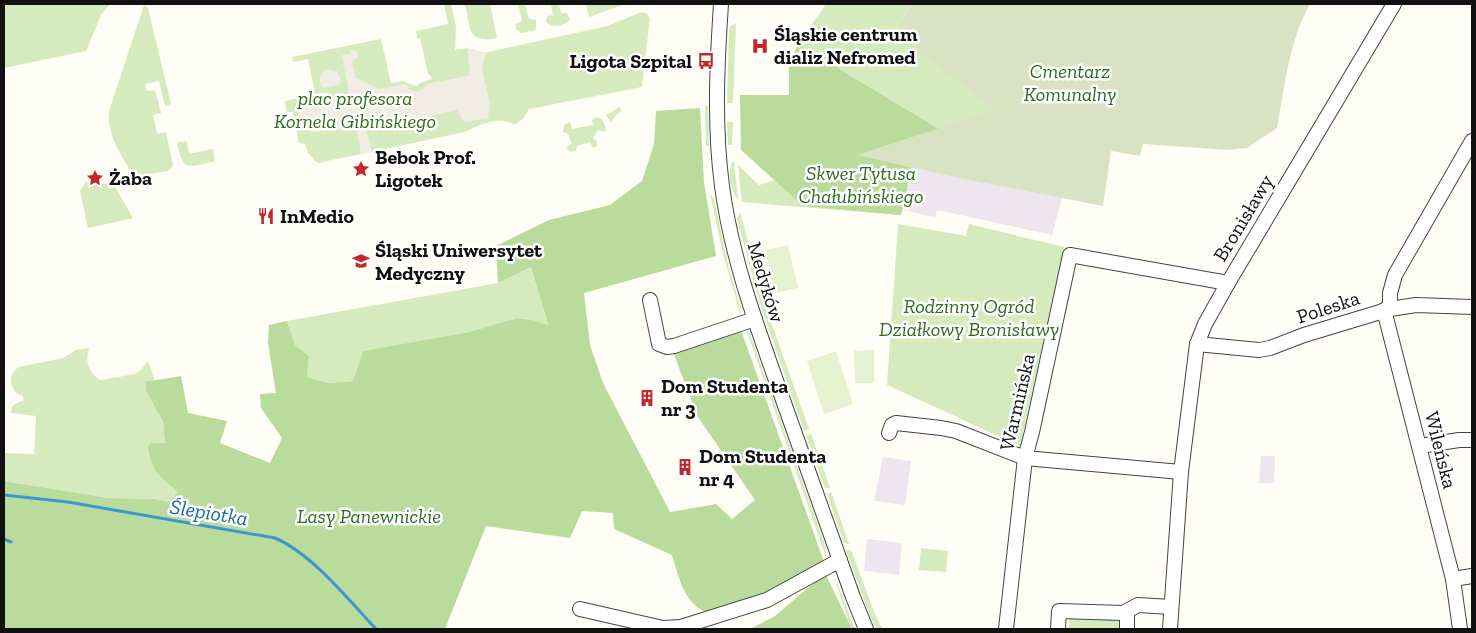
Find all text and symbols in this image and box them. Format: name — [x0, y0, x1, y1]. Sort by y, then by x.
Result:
place label: Śląskie centrum dializ Nefromed — [774, 22, 918, 69]
hospital icon: Śląskie centrum dializ Nefromed — [750, 36, 770, 56]
place label: Ligota Szpital — [569, 49, 692, 73]
bus stop icon: Ligota Szpital — [696, 51, 716, 71]
park label: Cmentarz Komunalny — [1024, 59, 1116, 106]
park label: plac profesora Kornela Gibińskiego — [274, 86, 436, 133]
place label: Bebok Prof. Ligotek — [375, 145, 476, 192]
place icon: Bebok Prof. Ligotek — [351, 159, 371, 179]
park label: Skwer Tytusa Chałubińskiego — [798, 161, 924, 208]
place label: Żaba — [109, 166, 152, 190]
place icon: Żaba — [85, 168, 105, 188]
street label: Bronisławy — [1208, 170, 1279, 266]
place label: InMedio — [280, 204, 354, 228]
restaurant icon: InMedio — [256, 206, 276, 226]
place label: Śląski Uniwersytet Medyczny — [375, 238, 543, 285]
street label: Medyków — [742, 239, 790, 326]
school or university icon: Śląski Uniwersytet Medyczny — [351, 251, 371, 271]
street label: Poleska — [1293, 285, 1363, 328]
park label: Rodzinny Ogród Działkowy Bronisławy — [879, 294, 1059, 341]
street label: Warmińska — [994, 351, 1040, 453]
place label: Dom Studenta nr 3 — [661, 374, 788, 421]
building icon: Dom Studenta nr 3 — [637, 388, 657, 408]
street label: Wileńska — [1420, 409, 1462, 492]
place label: Dom Studenta nr 4 — [699, 444, 826, 491]
building icon: Dom Studenta nr 4 — [675, 457, 695, 477]
water label: Ślepiotka — [168, 494, 250, 530]
park label: Lasy Panewnickie — [297, 504, 441, 528]

